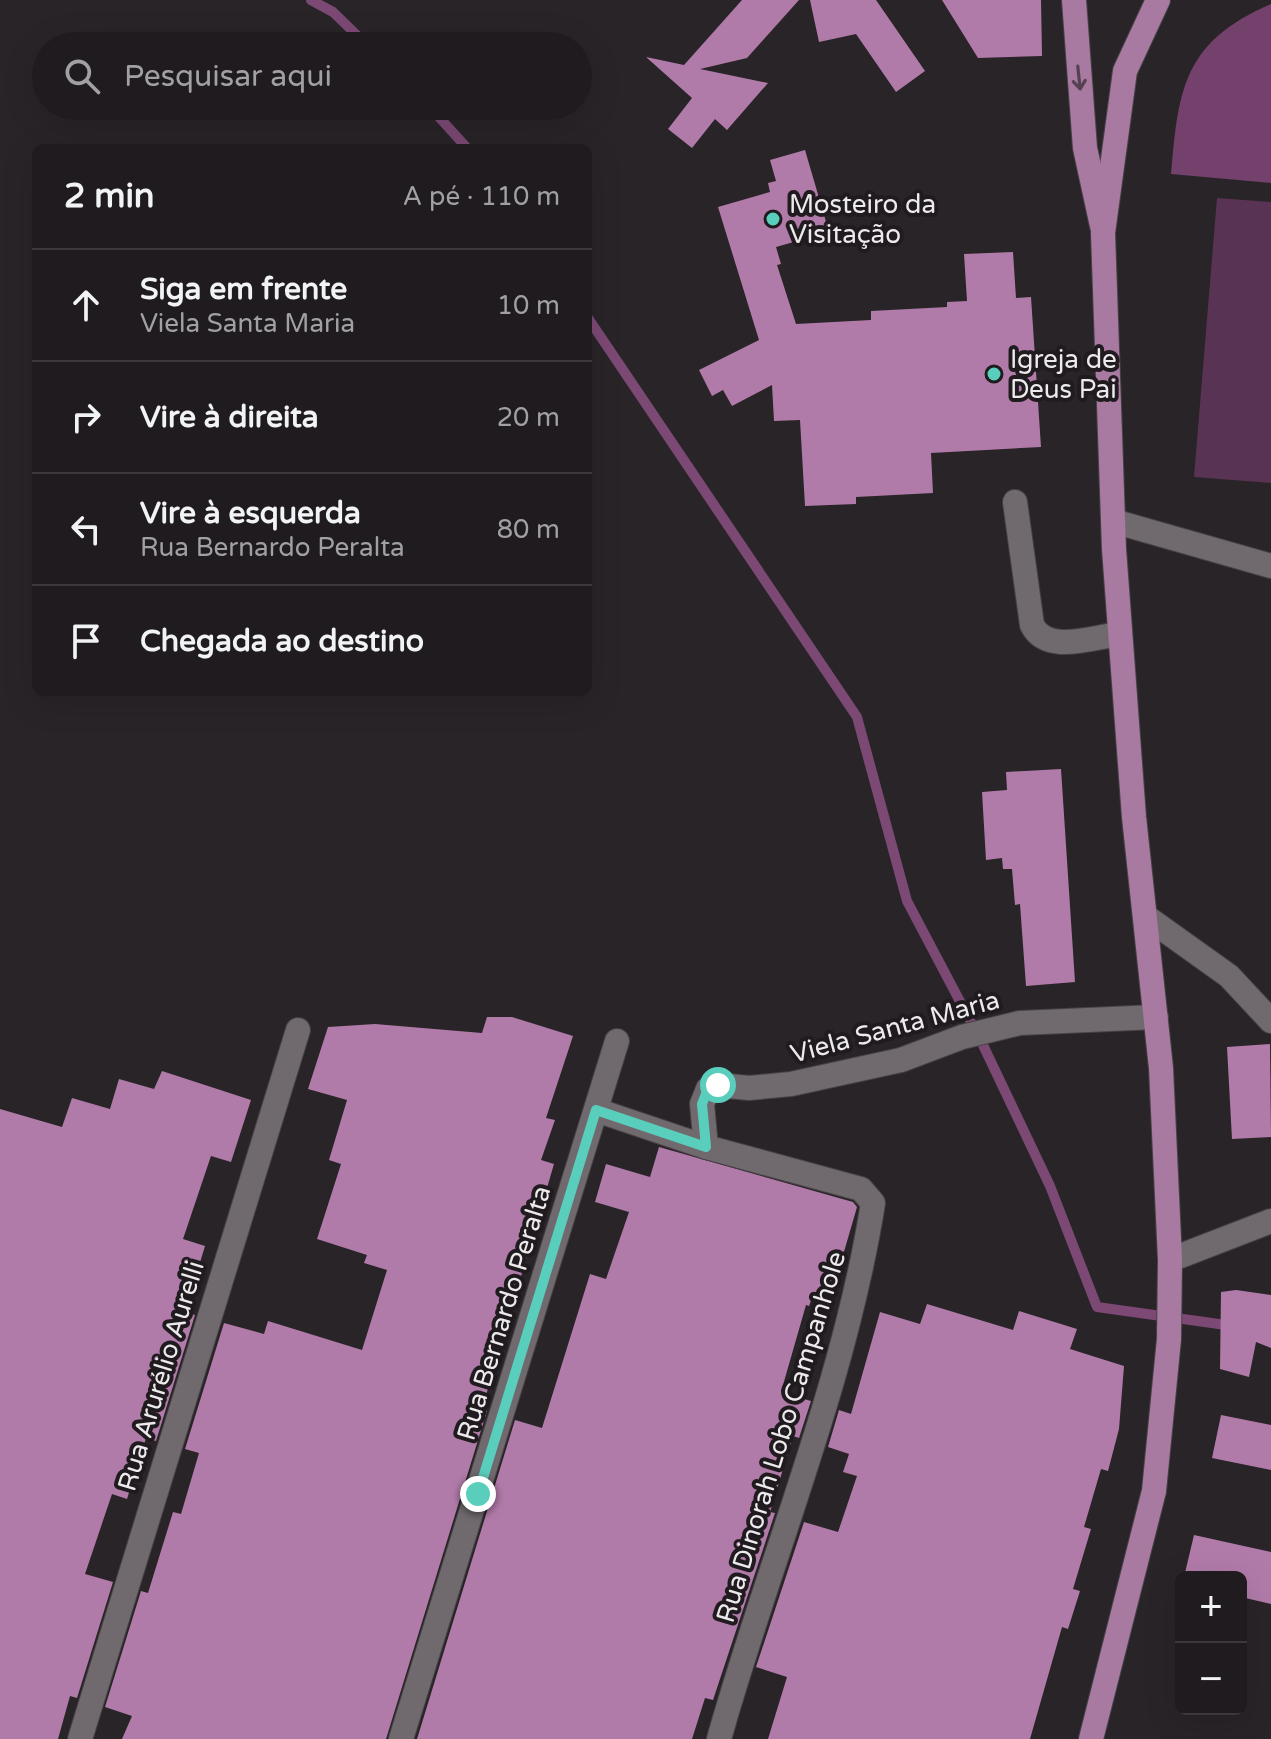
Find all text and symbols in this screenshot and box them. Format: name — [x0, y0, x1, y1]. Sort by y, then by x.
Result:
search box — [32, 32, 592, 120]
icon: search — [60, 54, 104, 98]
text: Pesquisar aqui — [124, 58, 332, 95]
one-way arrow — [1071, 64, 1086, 91]
text: 2 min — [64, 176, 155, 217]
text: A pé · 110 m — [403, 181, 560, 212]
place label: Mosteiro da Visitação — [789, 189, 936, 250]
marker: Mosteiro da Visitação — [764, 210, 782, 228]
text: Siga em frente — [140, 271, 347, 308]
icon: ahead — [64, 283, 108, 327]
text: 10 m — [497, 290, 560, 321]
text: Viela Santa Maria — [140, 308, 355, 339]
place label: Igreja de Deus Pai — [1010, 344, 1117, 405]
marker: Igreja de Deus Pai — [985, 365, 1003, 383]
icon: right — [64, 395, 108, 439]
text: Vire à direita — [140, 399, 319, 436]
text: 20 m — [497, 402, 560, 433]
text: Vire à esquerda — [140, 495, 361, 532]
icon: left — [64, 507, 108, 551]
text: 80 m — [497, 514, 560, 545]
text: Rua Bernardo Peralta — [140, 532, 405, 563]
icon: arrive — [64, 619, 108, 663]
text: Chegada ao destino — [140, 623, 424, 660]
street label: Viela Santa Maria — [787, 984, 1003, 1070]
route start — [700, 1067, 736, 1103]
street label: Rua Bernardo Peralta — [450, 1182, 558, 1444]
street label: Rua Dinorah Lobo Campanhole — [710, 1248, 852, 1626]
street label: Rua Arurélio Aurelli — [111, 1257, 211, 1495]
route end — [460, 1476, 496, 1512]
map controls — [1175, 1571, 1247, 1715]
button: + — [1175, 1571, 1247, 1643]
button: − — [1175, 1643, 1247, 1715]

